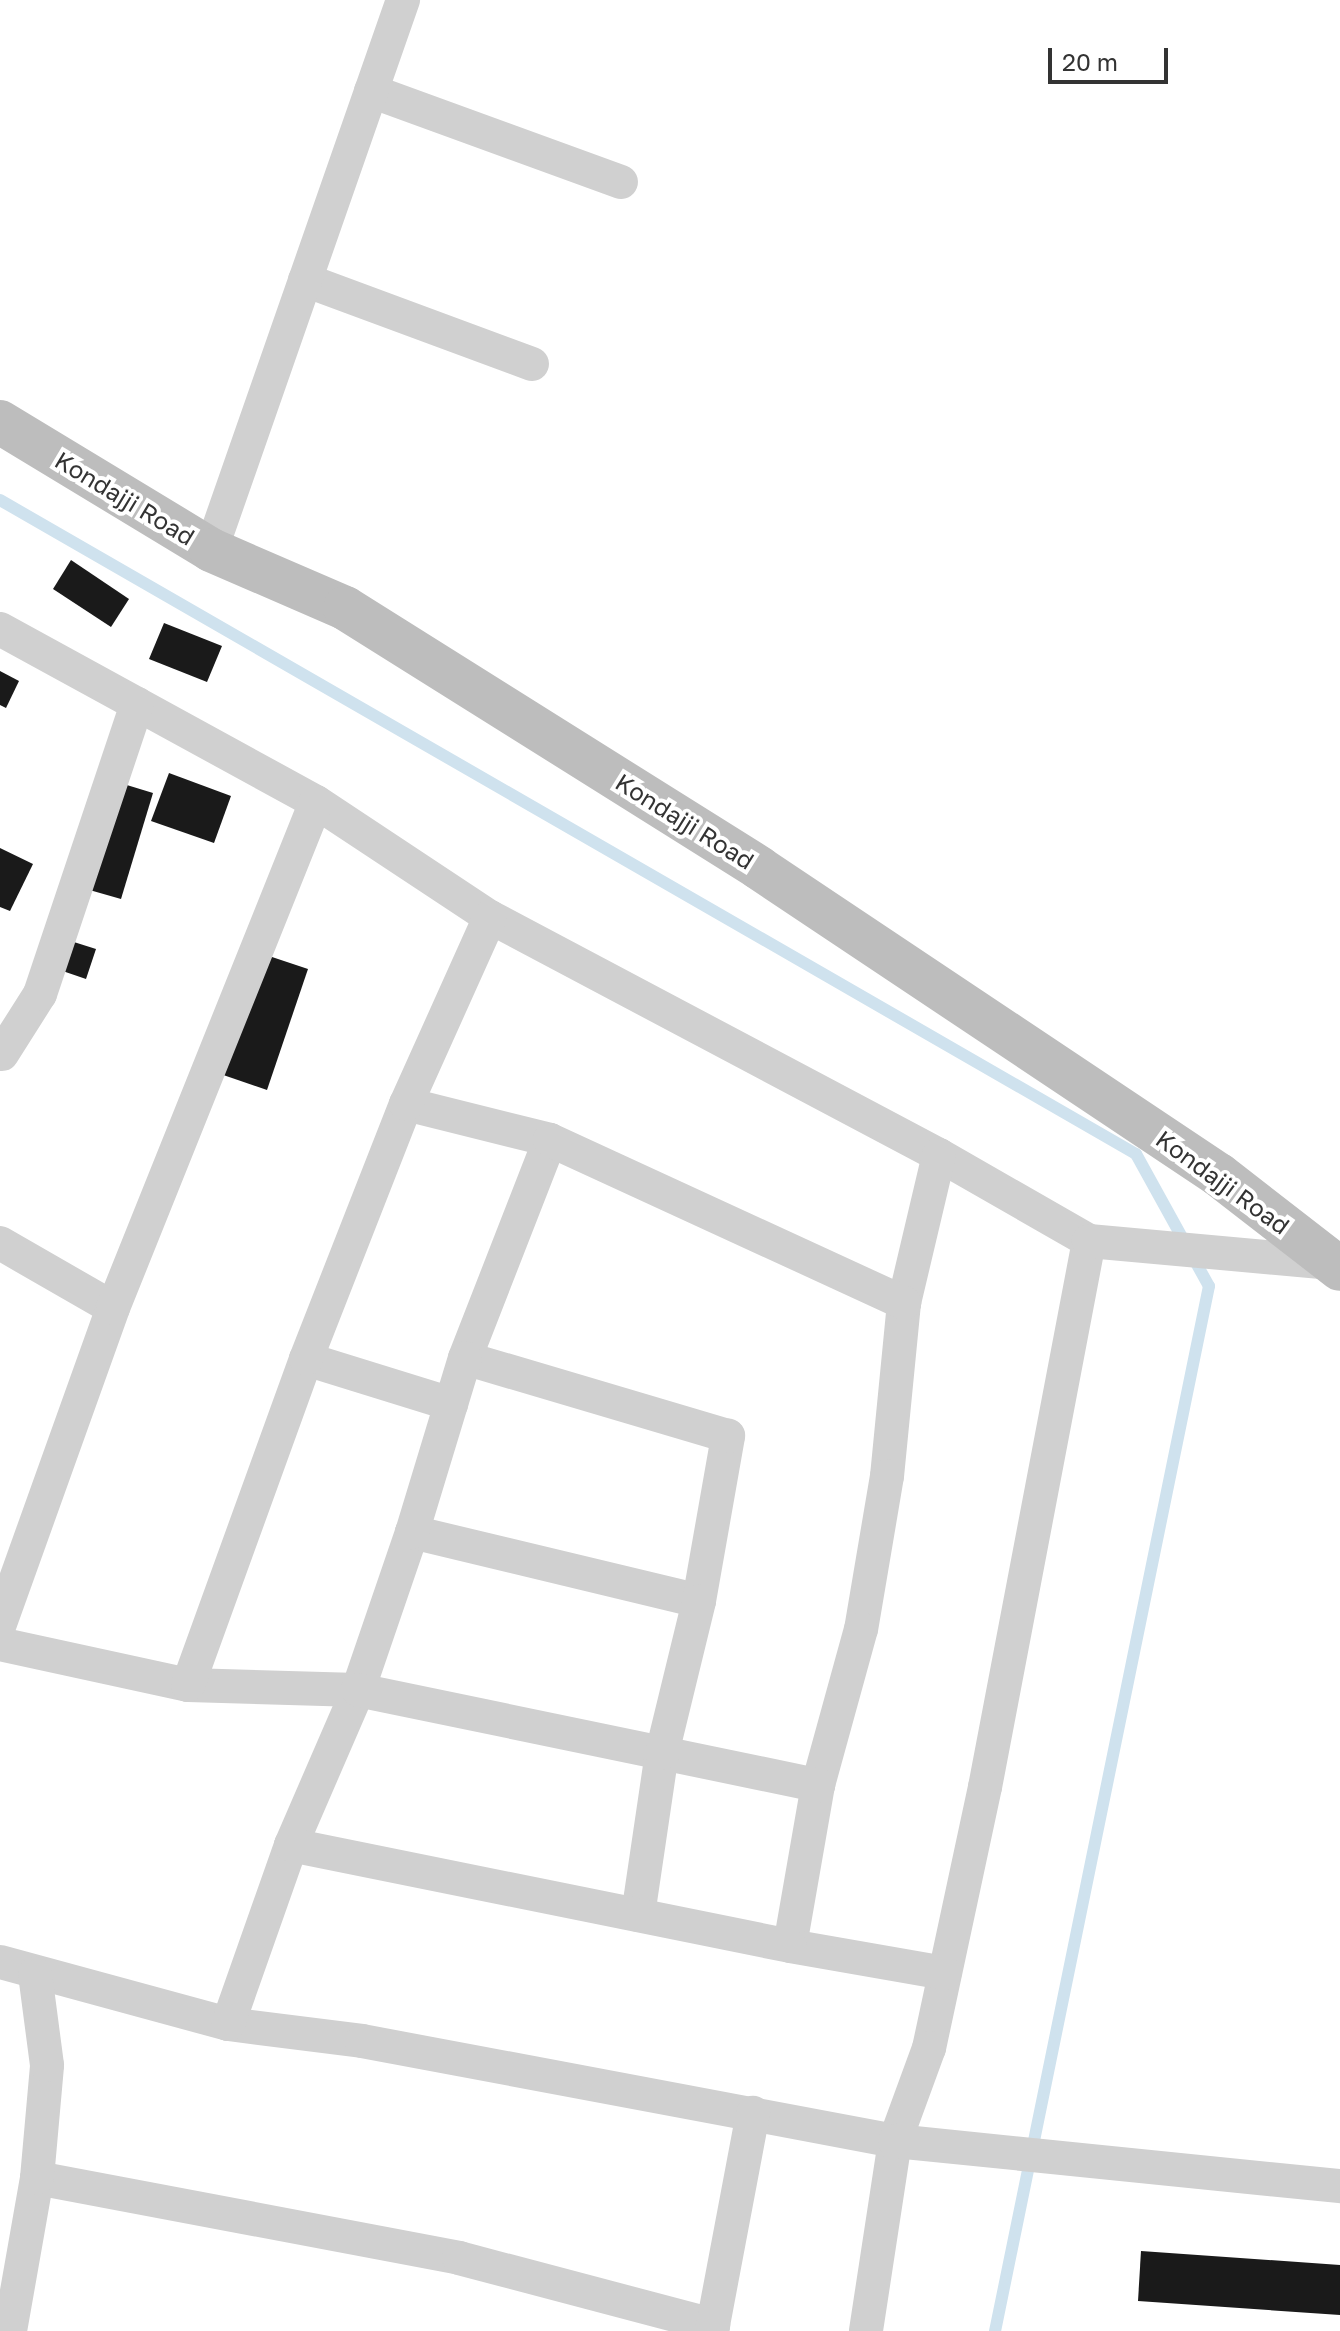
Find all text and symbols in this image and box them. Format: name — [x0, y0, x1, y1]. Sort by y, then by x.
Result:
scale bar — [1052, 32, 1172, 82]
text: 20 m — [1062, 47, 1118, 76]
street label: Kondajji Road — [50, 445, 200, 551]
street label: Kondajji Road — [611, 767, 759, 875]
street label: Kondajji Road — [1151, 1124, 1295, 1240]

